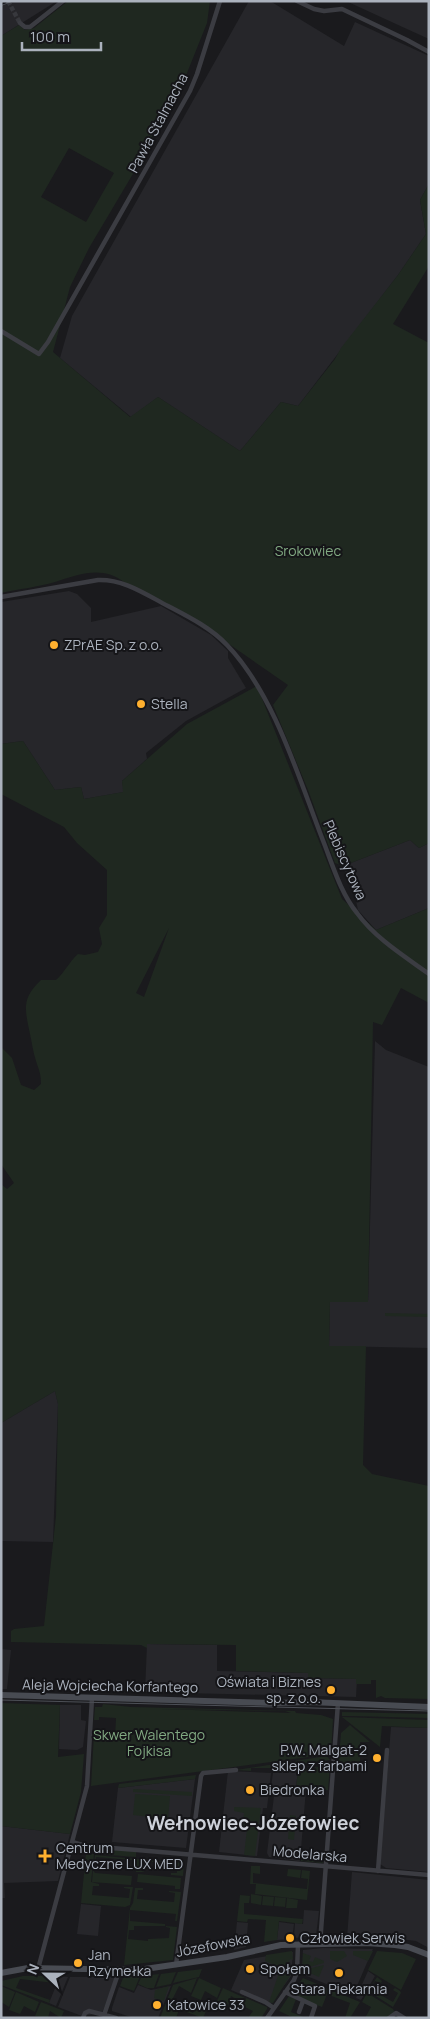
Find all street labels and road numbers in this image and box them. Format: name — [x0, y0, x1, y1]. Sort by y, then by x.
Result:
street label: Pawła Stalmacha — [123, 70, 192, 176]
street label: Plebiscytowa — [319, 817, 372, 903]
street label: Aleja Wojciecha Korfantego — [22, 1674, 198, 1697]
street label: Modelarska — [272, 1841, 348, 1866]
street label: Józefowska — [174, 1928, 251, 1961]

